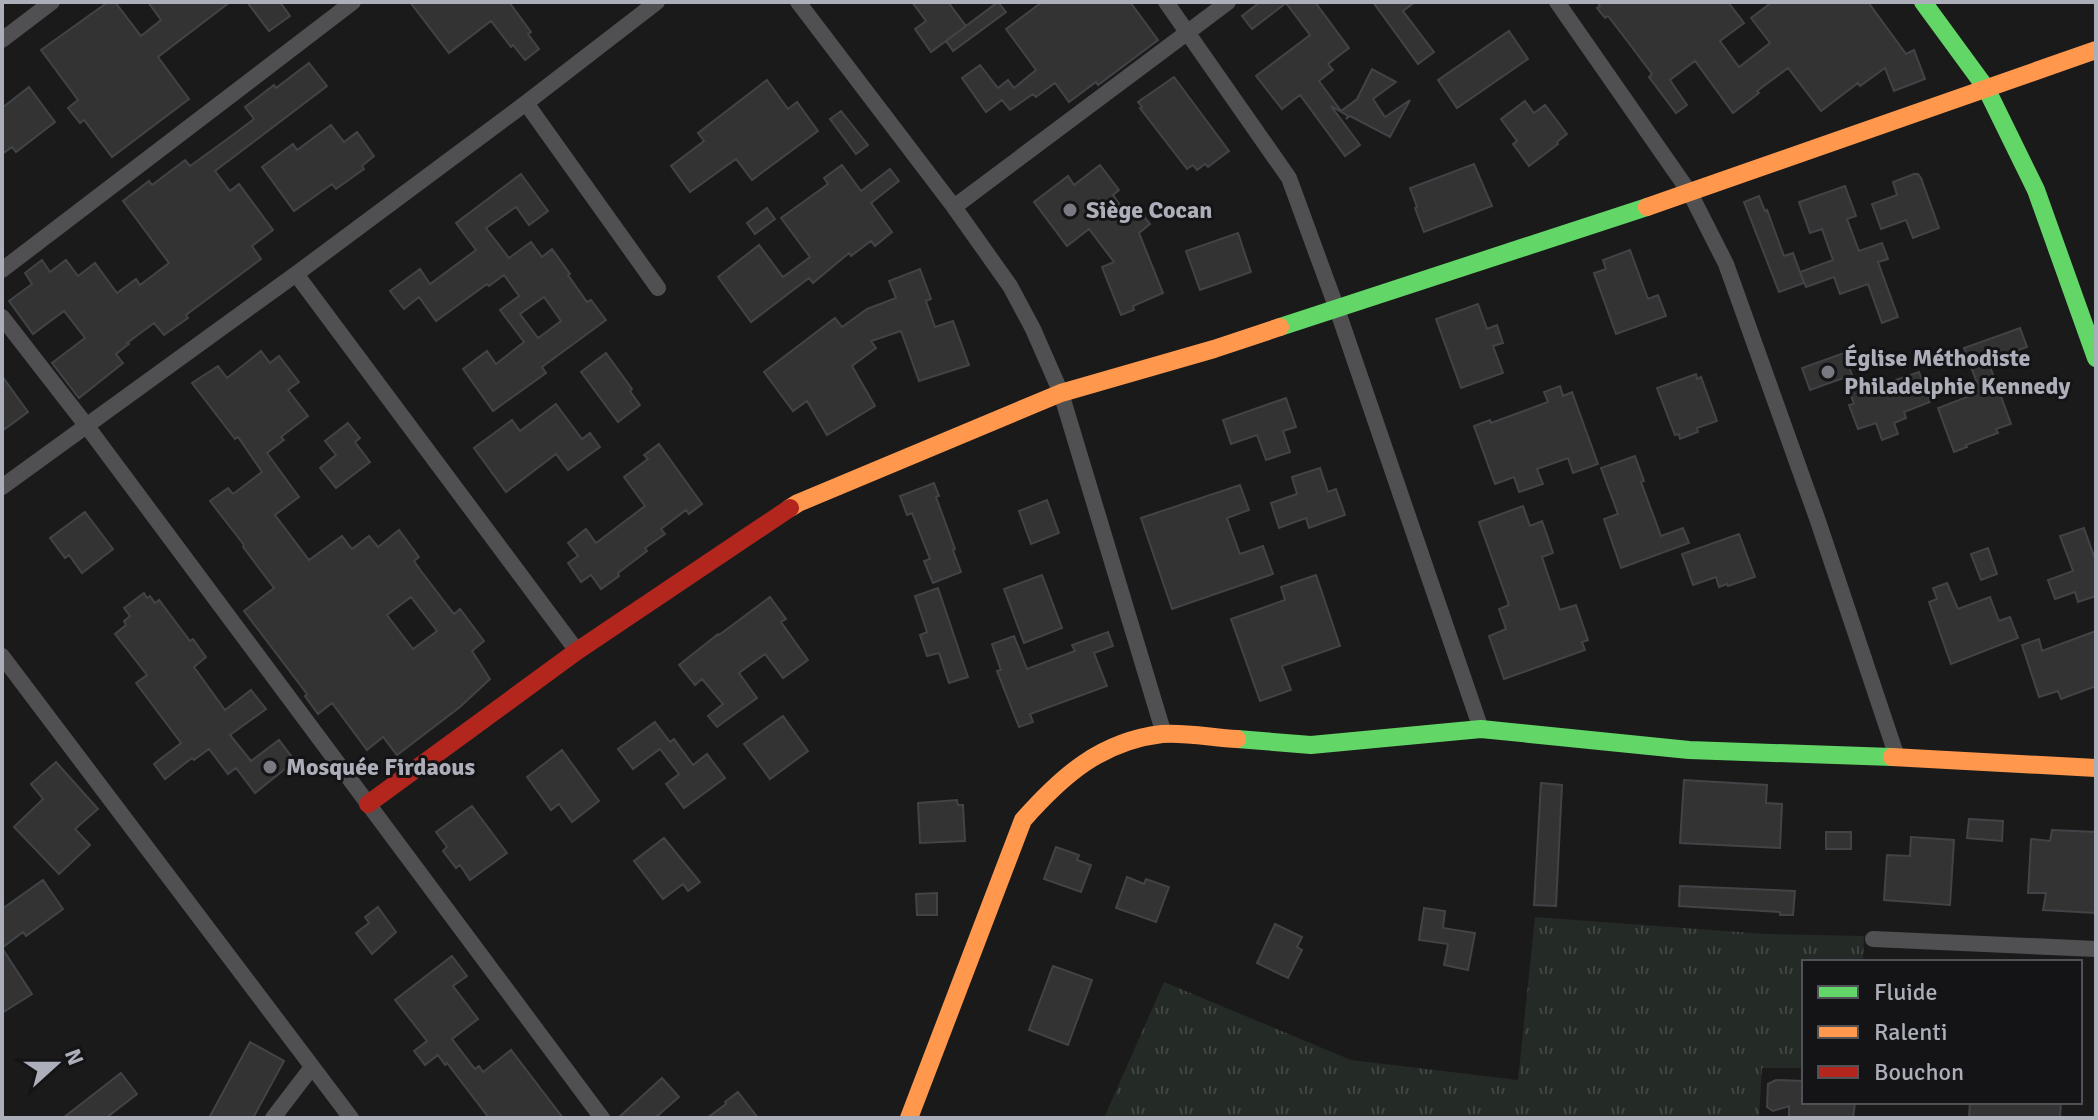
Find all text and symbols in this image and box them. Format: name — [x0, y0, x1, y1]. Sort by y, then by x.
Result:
place label: Siège Cocan — [1086, 195, 1212, 225]
marker: Siège Cocan — [1061, 201, 1079, 219]
place label: Église Méthodiste Philadelphie Kennedy — [1844, 343, 2070, 401]
marker: Église Méthodiste Philadelphie Kennedy — [1819, 363, 1837, 381]
place label: Mosquée Firdaous — [286, 752, 475, 782]
marker: Mosquée Firdaous — [261, 758, 279, 776]
legend — [1802, 960, 2082, 1104]
text: Fluide — [1874, 977, 1938, 1007]
text: Ralenti — [1874, 1017, 1947, 1047]
north arrow — [16, 1024, 96, 1104]
text: N — [59, 1045, 90, 1069]
text: Bouchon — [1874, 1057, 1964, 1087]

